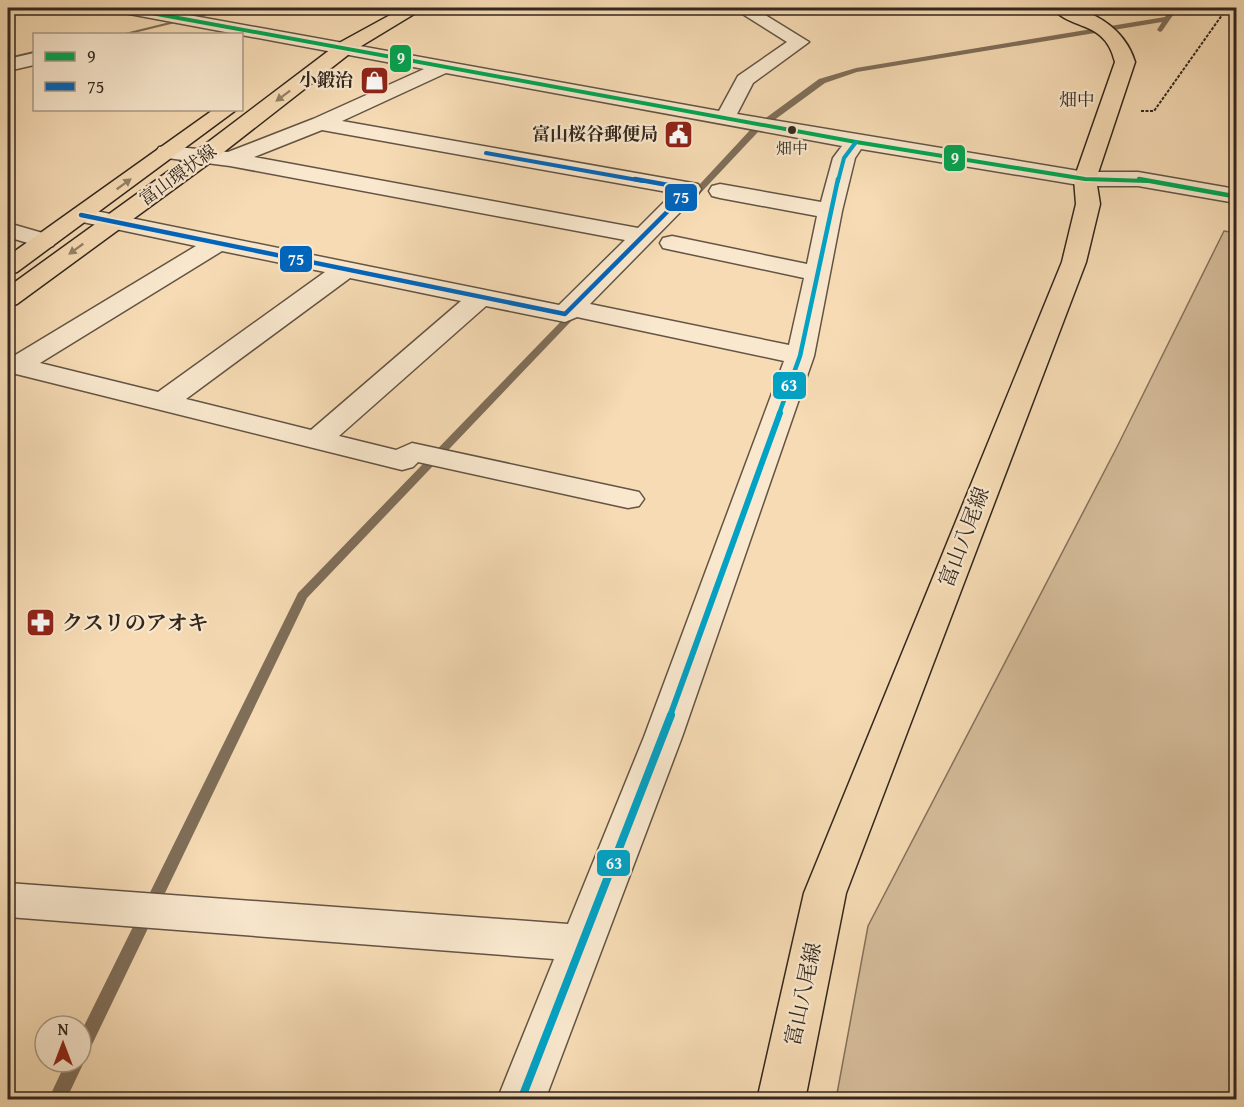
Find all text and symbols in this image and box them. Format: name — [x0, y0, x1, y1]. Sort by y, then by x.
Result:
legend — [33, 33, 243, 111]
text: 9 — [87, 43, 96, 70]
line badge: 9 — [389, 44, 412, 73]
text: 9 — [397, 46, 405, 70]
shop icon: 小鍛治 — [358, 64, 390, 96]
place label: 小鍛治 — [299, 66, 353, 93]
text: 75 — [87, 73, 104, 100]
district label: 畑中 — [1059, 86, 1095, 113]
one-way arrow — [276, 89, 291, 101]
public building icon: 富山桜谷郵便局 — [663, 118, 695, 150]
place label: 富山桜谷郵便局 — [532, 120, 658, 147]
marker: 畑中 — [786, 124, 798, 136]
place label: 畑中 — [776, 136, 808, 160]
street label: 富山環状線 — [133, 137, 222, 212]
line badge: 9 — [943, 144, 966, 172]
text: 9 — [951, 146, 959, 170]
one-way arrow — [115, 178, 131, 190]
line badge: 75 — [664, 183, 698, 212]
text: 75 — [673, 185, 689, 209]
one-way arrow — [68, 243, 84, 255]
line badge: 75 — [279, 245, 313, 273]
text: 75 — [288, 247, 304, 271]
line badge: 63 — [772, 371, 807, 400]
text: 63 — [781, 373, 797, 397]
street label: 富山八尾線 — [930, 482, 997, 591]
pharmacy icon: クスリのアオキ — [25, 607, 57, 639]
place label: クスリのアオキ — [62, 607, 209, 638]
line badge: 63 — [596, 849, 631, 877]
text: 63 — [606, 851, 622, 875]
street label: 富山八尾線 — [776, 939, 829, 1048]
north arrow — [33, 1014, 93, 1074]
text: N — [58, 1017, 69, 1041]

